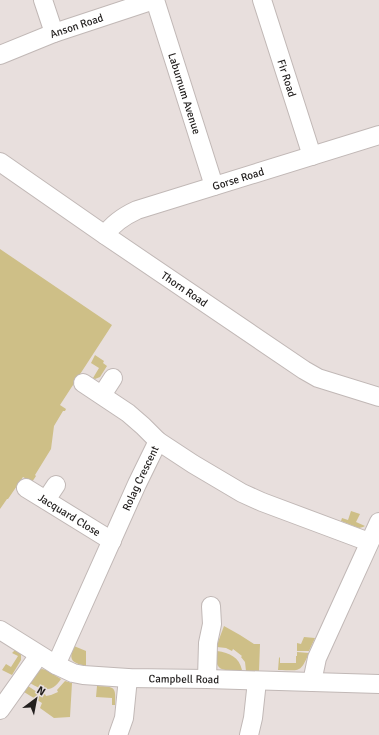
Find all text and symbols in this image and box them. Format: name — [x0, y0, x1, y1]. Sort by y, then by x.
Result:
street label: Anson Road — [48, 11, 105, 41]
street label: Laburnum Avenue — [166, 51, 204, 136]
street label: Fir Road — [275, 58, 299, 99]
street label: Gorse Road — [211, 165, 266, 193]
street label: Thorn Road — [159, 269, 210, 309]
street label: Rolag Crescent — [119, 443, 161, 513]
street label: Jacquard Close — [36, 491, 103, 539]
street label: Campbell Road — [149, 672, 219, 686]
north arrow — [16, 679, 56, 719]
text: N — [34, 683, 48, 698]

